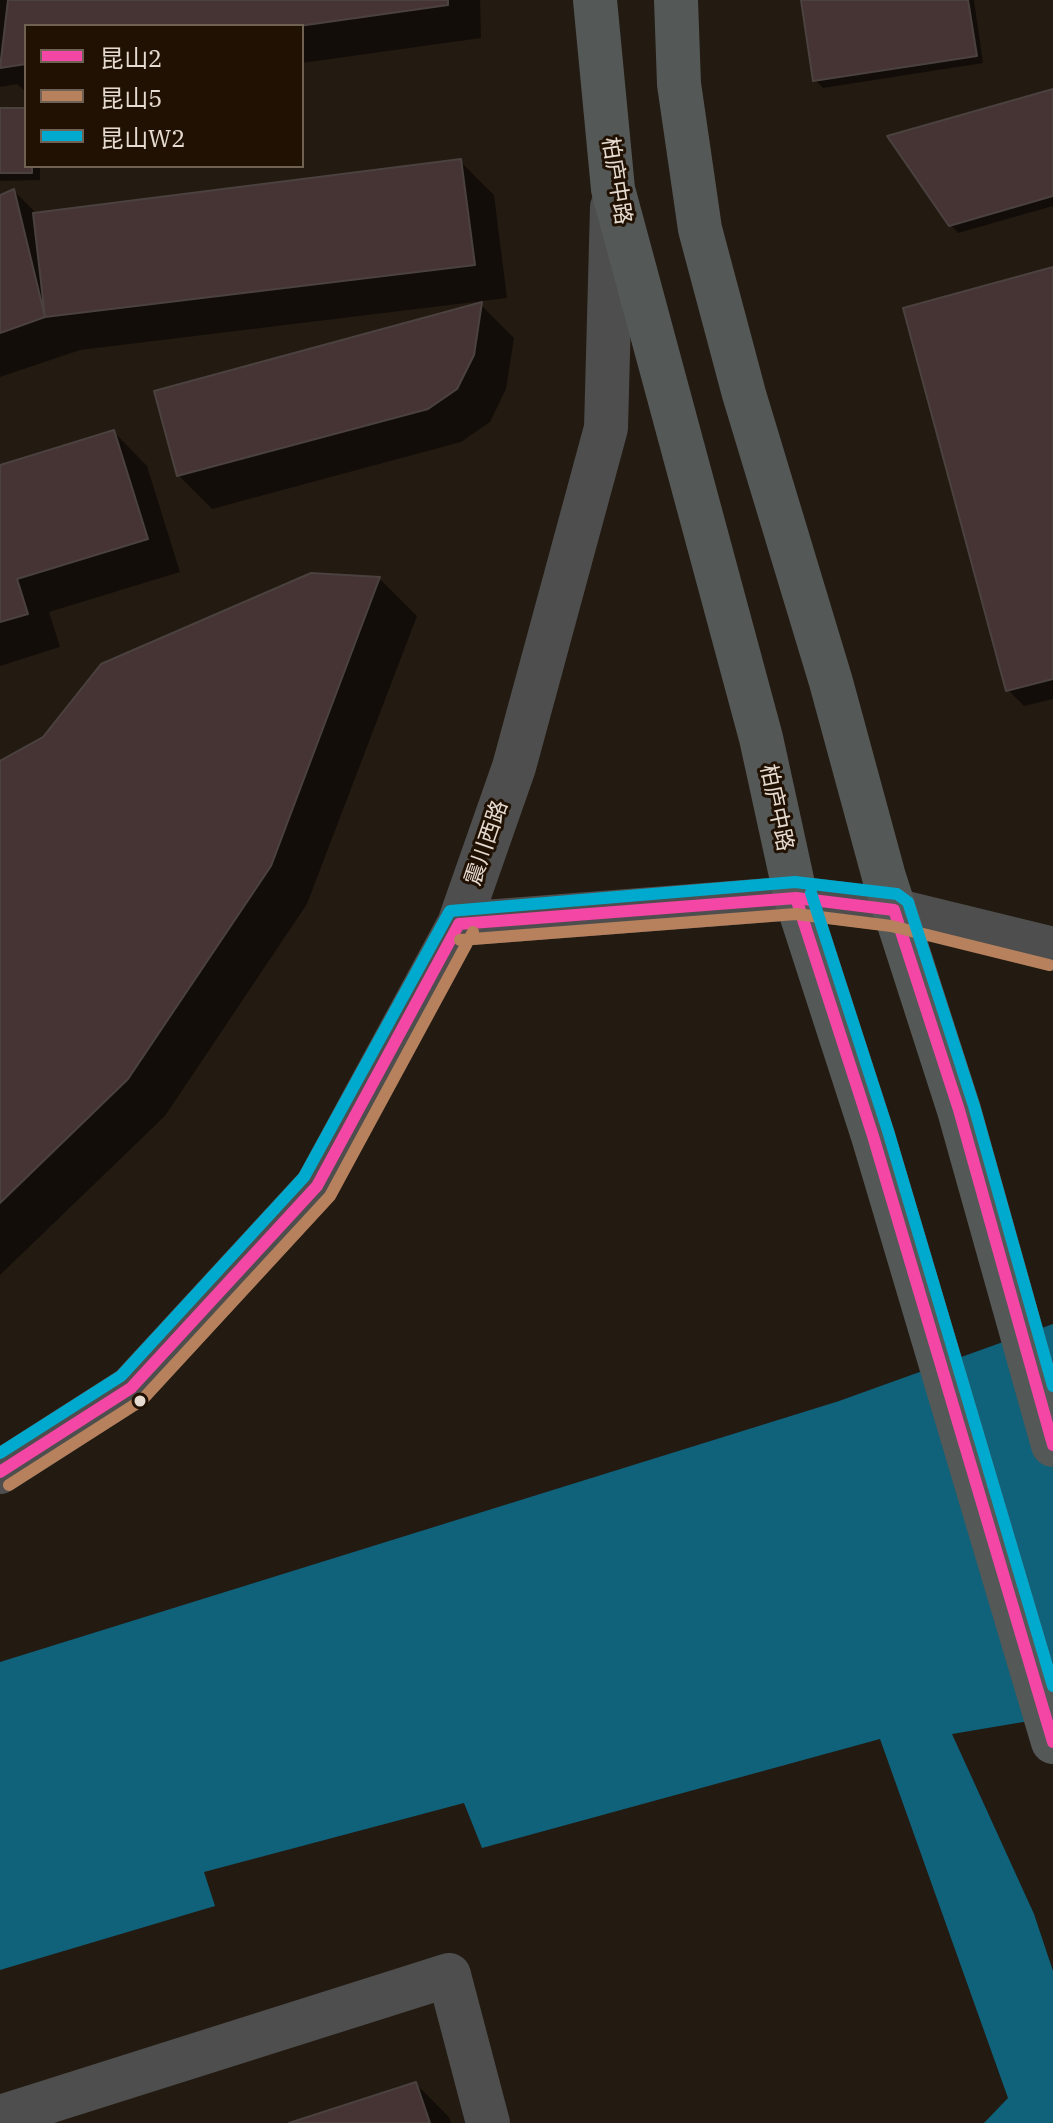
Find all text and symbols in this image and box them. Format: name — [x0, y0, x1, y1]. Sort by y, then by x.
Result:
legend — [24, 24, 304, 168]
text: 昆山2 — [100, 42, 162, 74]
text: 昆山5 — [100, 82, 162, 114]
text: 昆山W2 — [100, 122, 186, 154]
street label: 柏庐中路 — [596, 135, 636, 227]
street label: 柏庐中路 — [754, 762, 798, 854]
street label: 震川西路 — [460, 797, 514, 889]
unlabelled marker — [132, 1393, 148, 1409]

